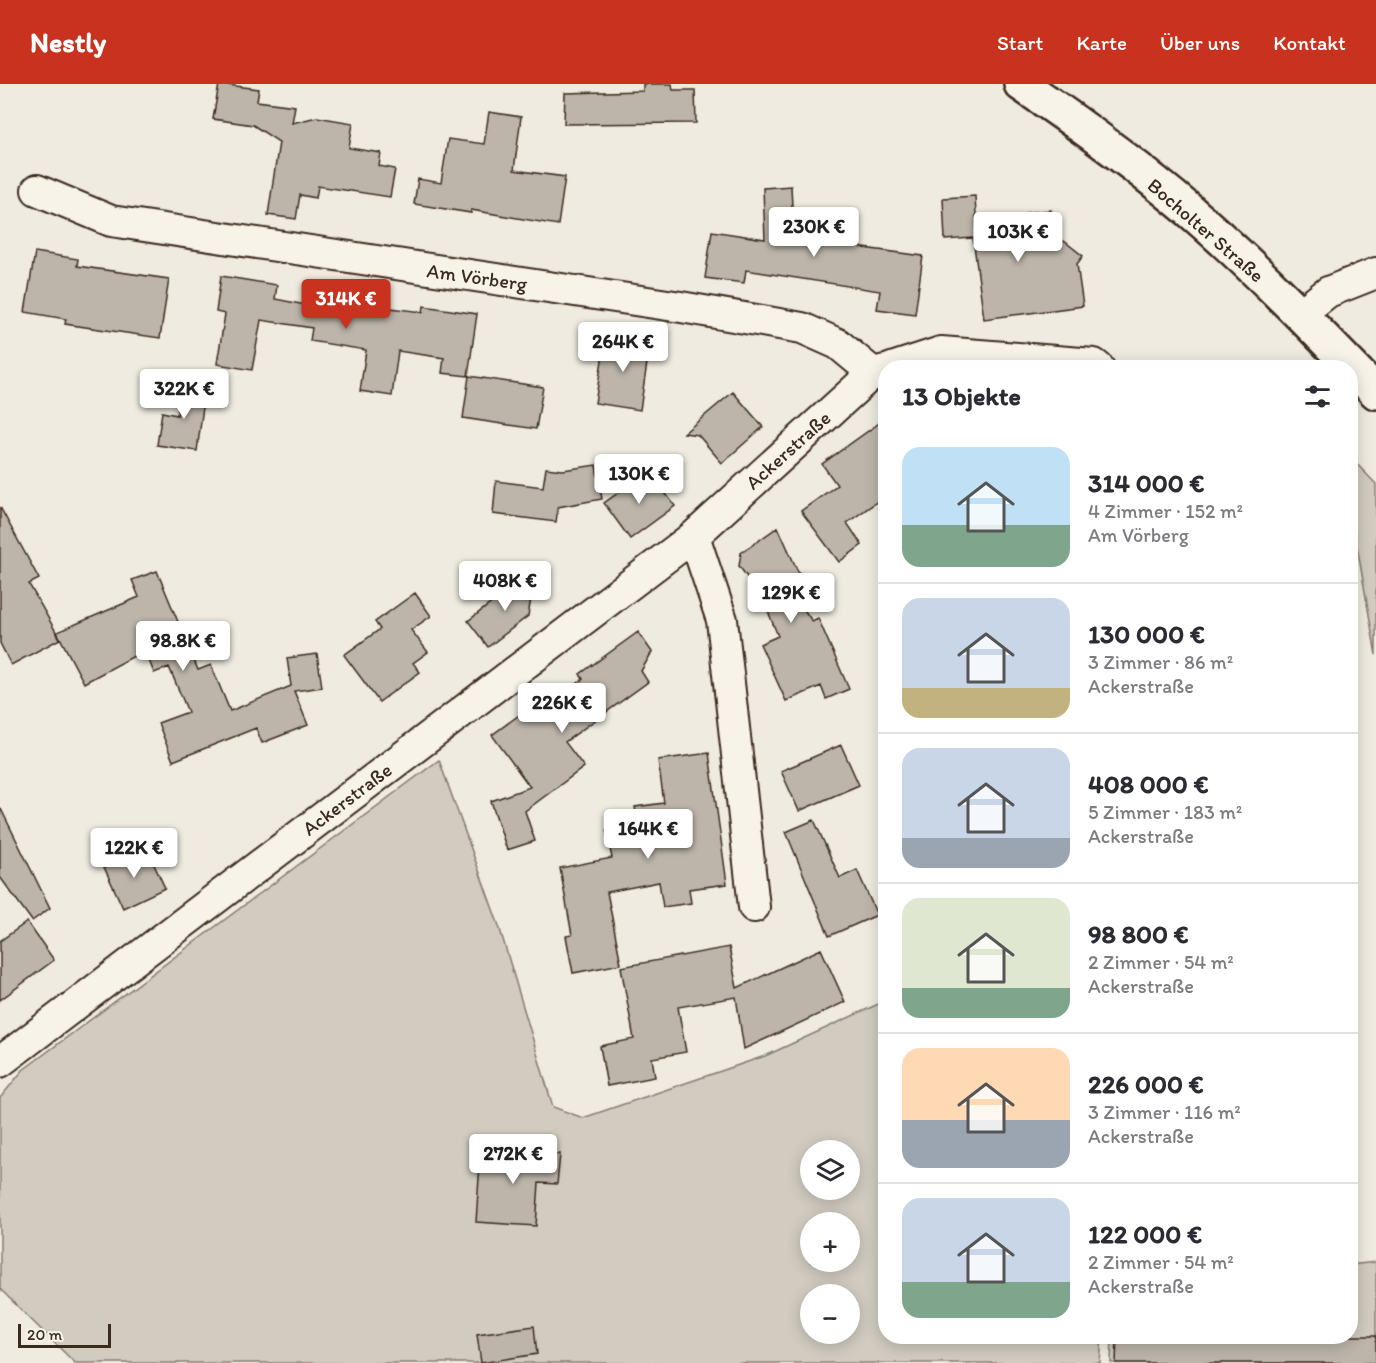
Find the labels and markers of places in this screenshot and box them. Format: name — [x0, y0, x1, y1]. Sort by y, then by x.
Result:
pin: 230K € — [765, 207, 863, 258]
pin: 103K € — [969, 212, 1067, 263]
pin: 314K € — [297, 279, 395, 330]
pin: 264K € — [574, 322, 672, 373]
pin: 322K € — [135, 369, 233, 420]
pin: 130K € — [590, 454, 688, 505]
pin: 408K € — [456, 561, 554, 612]
pin: 129K € — [742, 573, 840, 624]
pin: 98.8K € — [128, 621, 238, 672]
pin: 226K € — [513, 683, 611, 734]
pin: 164K € — [599, 809, 697, 860]
pin: 122K € — [85, 828, 183, 879]
pin: 272K € — [464, 1134, 562, 1185]

